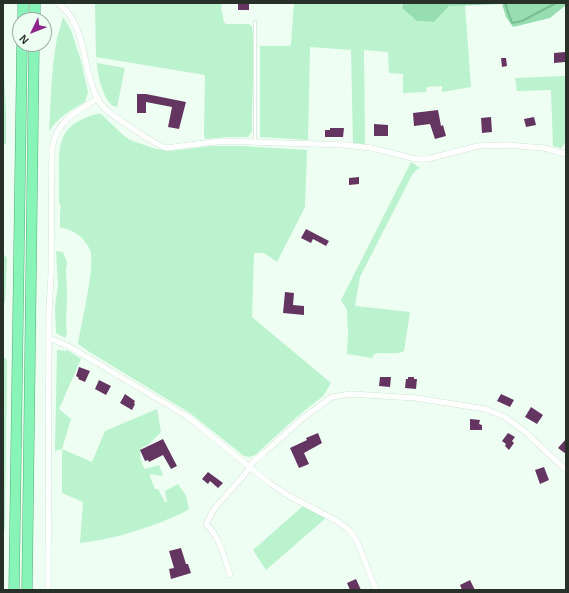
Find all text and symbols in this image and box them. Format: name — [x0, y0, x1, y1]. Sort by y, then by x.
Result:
north arrow — [12, 12, 52, 52]
text: N — [17, 33, 31, 47]

